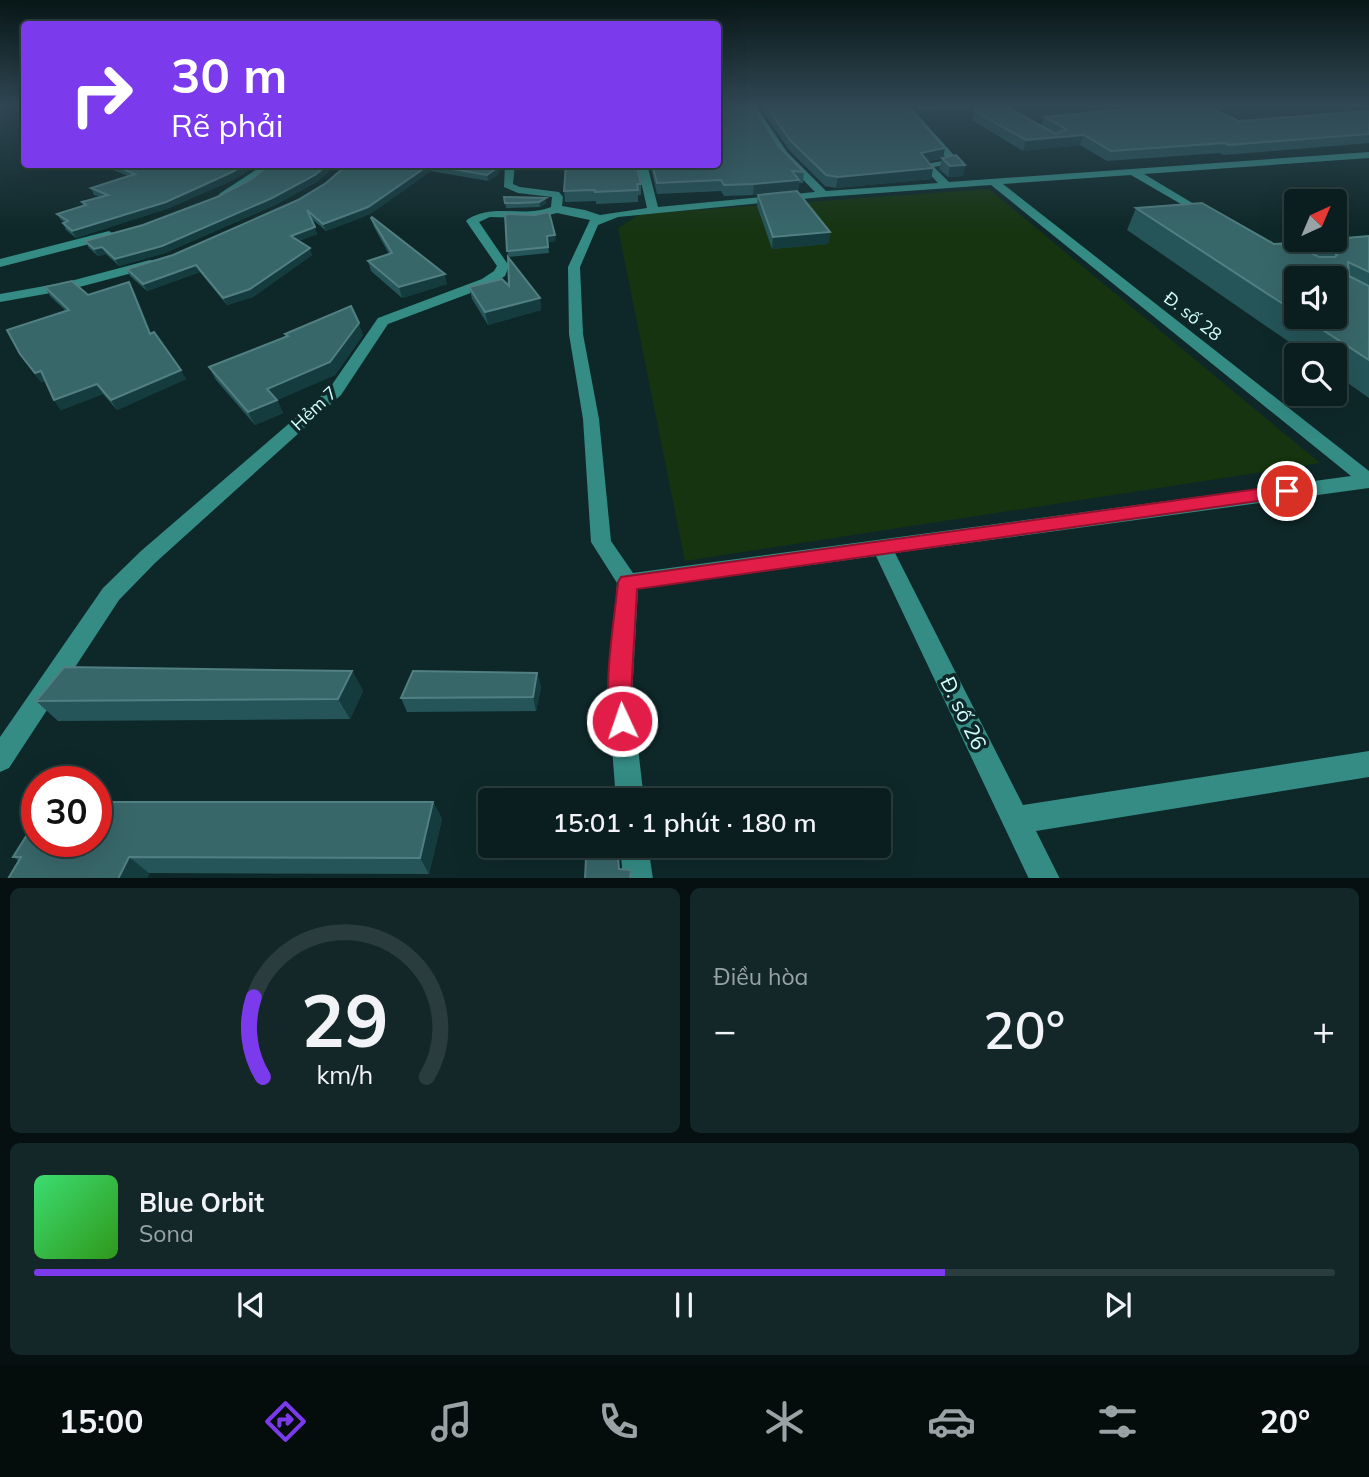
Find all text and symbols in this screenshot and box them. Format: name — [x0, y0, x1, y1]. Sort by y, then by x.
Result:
text: 30 m — [171, 44, 287, 105]
icon: right — [56, 49, 147, 140]
text: Rẽ phải — [171, 105, 283, 145]
north arrow — [1284, 189, 1348, 252]
map controls — [1284, 189, 1347, 406]
button: sound — [1284, 266, 1347, 329]
street label: Đ. số 28 — [1159, 286, 1227, 346]
button: search — [1284, 343, 1347, 406]
street label: Hẻm 7 — [286, 381, 342, 435]
pin — [1257, 461, 1317, 521]
icon: arrive — [1268, 472, 1306, 510]
street label: Đ. số 26 — [935, 672, 993, 754]
position arrow — [585, 684, 659, 758]
speed limit sign: 30 — [21, 766, 112, 857]
text: 15:01 · 1 phút · 180 m — [552, 806, 817, 839]
text: Điều hòa — [714, 962, 808, 991]
text: 29 — [301, 974, 388, 1065]
text: 20° — [983, 997, 1065, 1062]
text: − — [714, 1006, 736, 1054]
text: + — [1312, 1006, 1335, 1054]
text: km/h — [316, 1058, 373, 1089]
text: Blue Orbit — [139, 1186, 264, 1219]
text: Sona — [139, 1219, 194, 1248]
icon: previous — [232, 1286, 270, 1324]
icon: pause — [665, 1286, 703, 1324]
icon: next — [1099, 1286, 1137, 1324]
icon: directions — [261, 1397, 310, 1446]
icon: music — [427, 1397, 476, 1446]
icon: phone — [594, 1397, 643, 1446]
icon: climate — [760, 1397, 809, 1446]
icon: car — [927, 1397, 976, 1446]
icon: filters — [1093, 1397, 1142, 1446]
text: 15:00 — [59, 1401, 143, 1441]
text: 20° — [1260, 1401, 1310, 1441]

